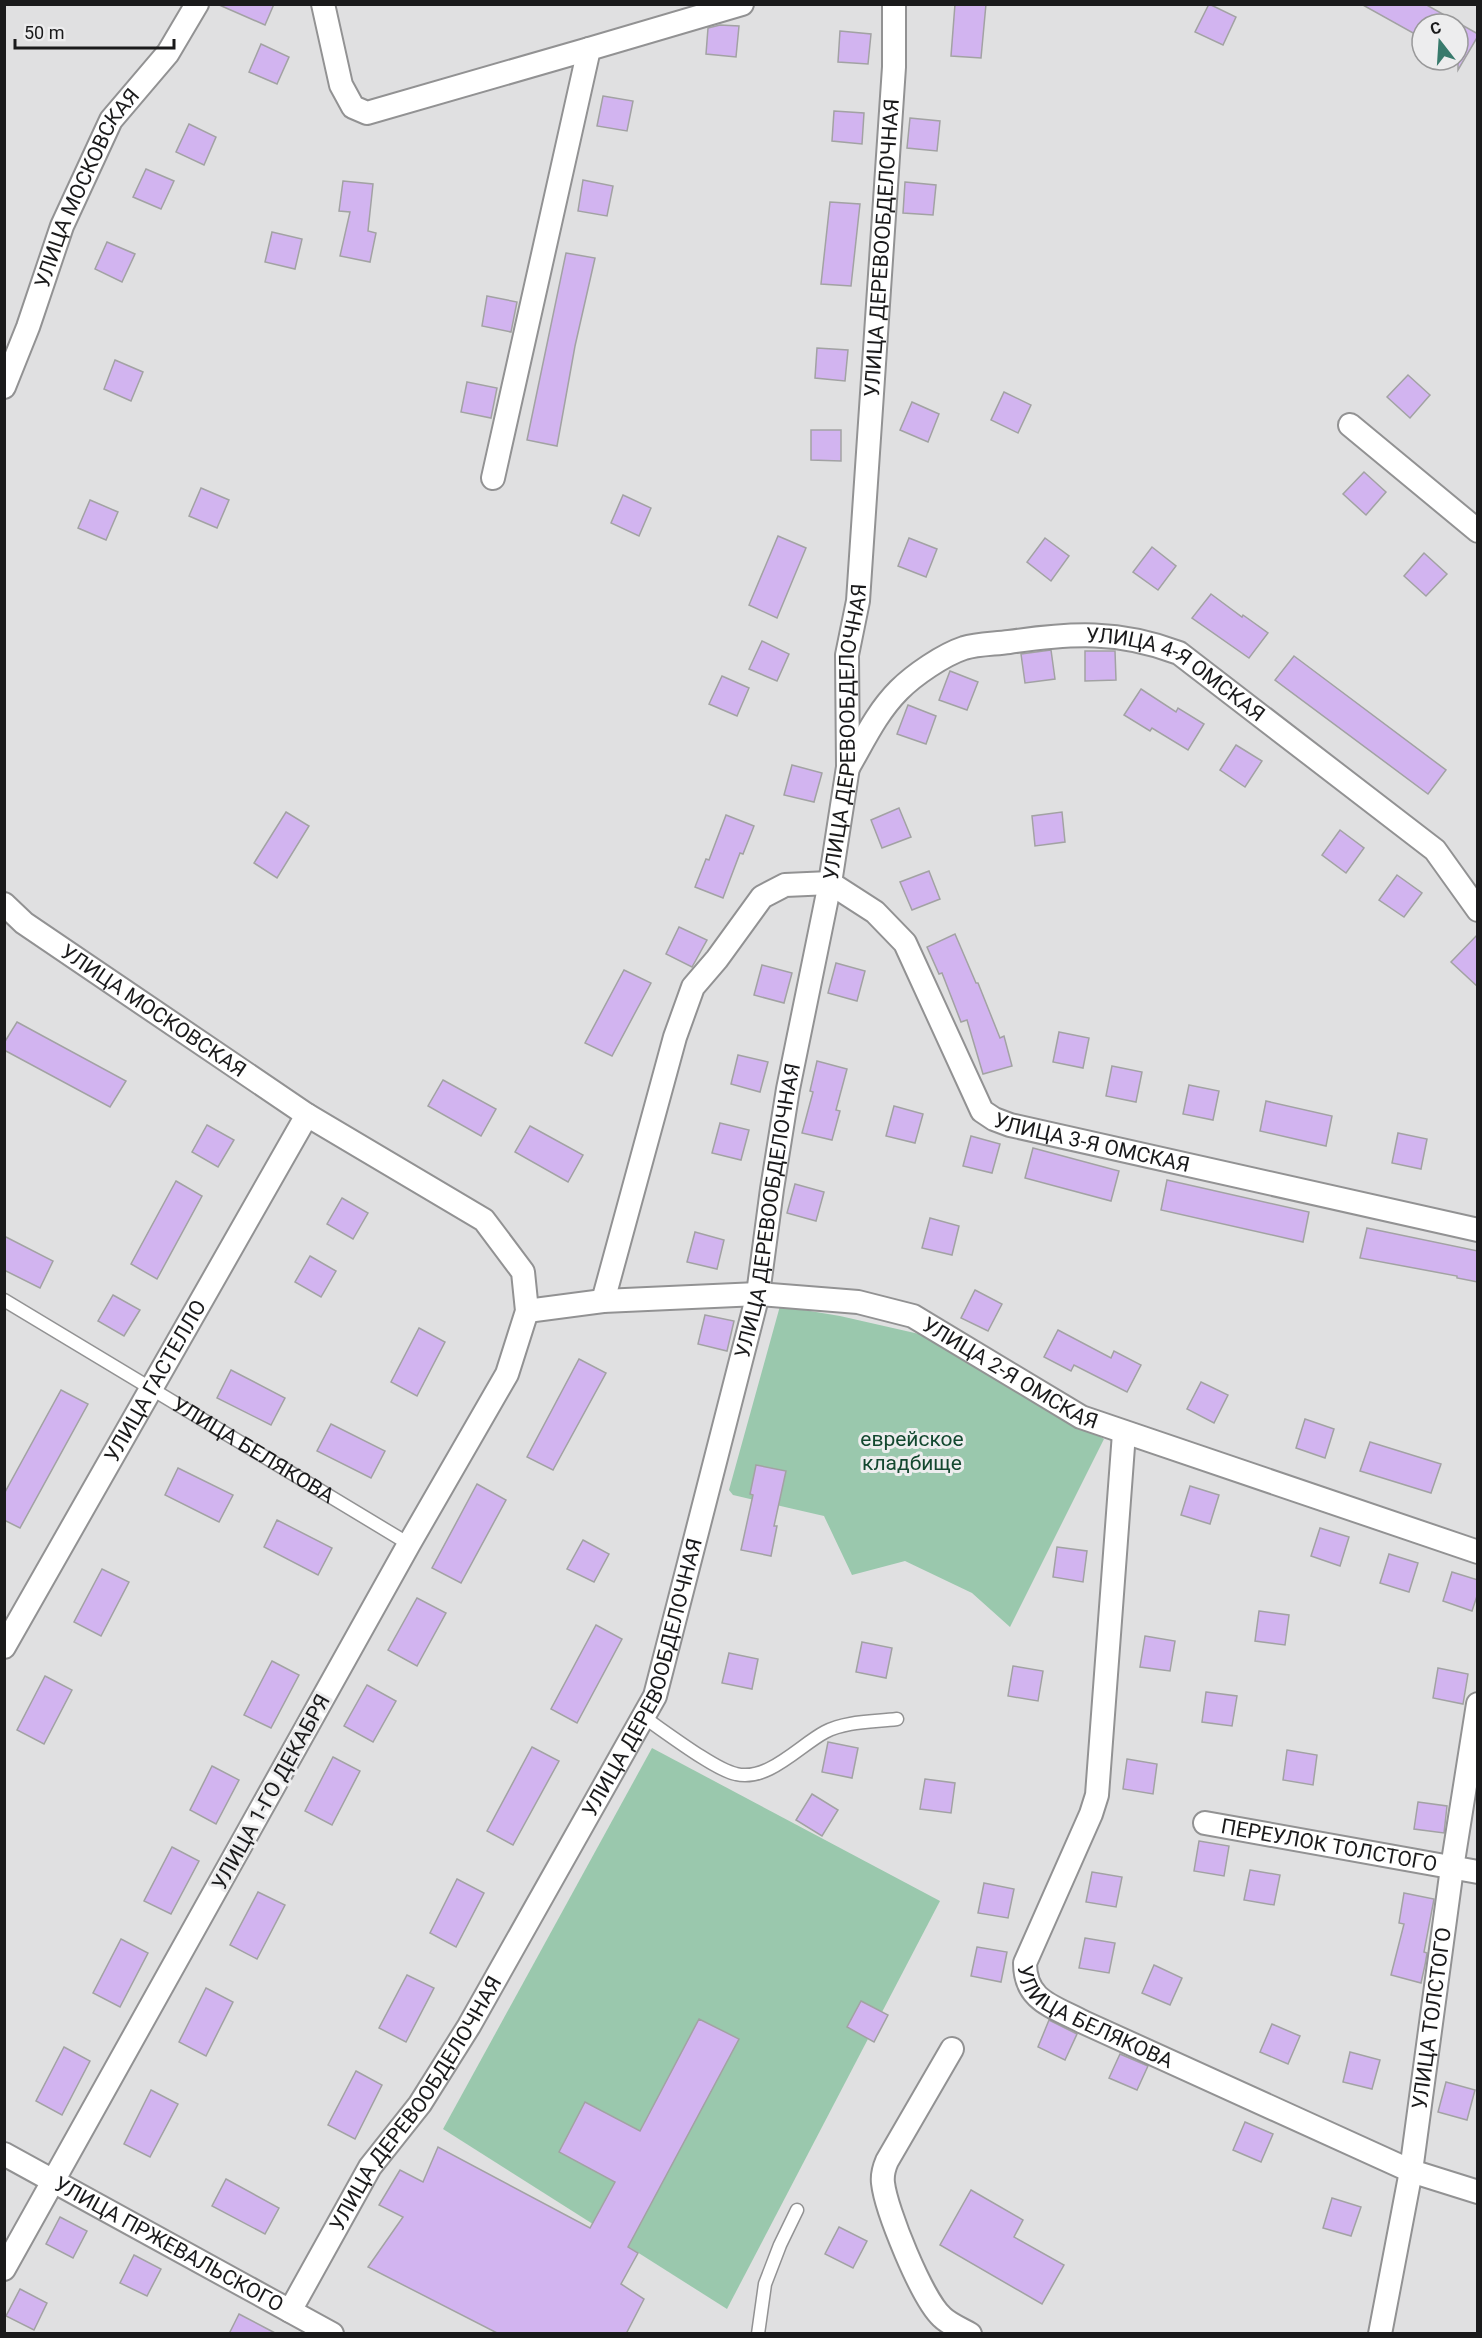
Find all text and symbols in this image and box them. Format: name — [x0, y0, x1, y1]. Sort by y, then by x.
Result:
scale bar — [15, 12, 174, 50]
north arrow — [1410, 12, 1470, 72]
text: С — [1428, 18, 1444, 39]
text: 50 m — [24, 22, 64, 43]
street label: УЛИЦА МОСКОВСКАЯ — [30, 84, 144, 291]
street label: УЛИЦА ДЕРЕВООБДЕЛОЧНАЯ — [860, 98, 904, 398]
street label: УЛИЦА ДЕРЕВООБДЕЛОЧНАЯ — [819, 583, 871, 882]
street label: УЛИЦА 4-Я ОМСКАЯ — [1086, 623, 1270, 727]
street label: УЛИЦА МОСКОВСКАЯ — [56, 940, 251, 1082]
street label: УЛИЦА ДЕРЕВООБДЕЛОЧНАЯ — [730, 1061, 805, 1360]
street label: УЛИЦА 3-Я ОМСКАЯ — [990, 1108, 1192, 1177]
street label: УЛИЦА ГАСТЕЛЛО — [100, 1296, 211, 1466]
street label: УЛИЦА 2-Я ОМСКАЯ — [918, 1312, 1101, 1434]
street label: УЛИЦА БЕЛЯКОВА — [168, 1392, 339, 1508]
park label: еврейское кладбище — [860, 1427, 964, 1475]
street label: УЛИЦА ДЕРЕВООБДЕЛОЧНАЯ — [578, 1536, 707, 1821]
street label: УЛИЦА 1-ГО ДЕКАБРЯ — [207, 1690, 335, 1894]
street label: ПЕРЕУЛОК ТОЛСТОГО — [1219, 1814, 1439, 1876]
street label: УЛИЦА ТОЛСТОГО — [1407, 1926, 1456, 2111]
street label: УЛИЦА БЕЛЯКОВА — [1013, 1964, 1177, 2073]
street label: УЛИЦА ДЕРЕВООБДЕЛОЧНАЯ — [325, 1972, 507, 2235]
street label: УЛИЦА ПРЖЕВАЛЬСКОГО — [50, 2172, 288, 2317]

